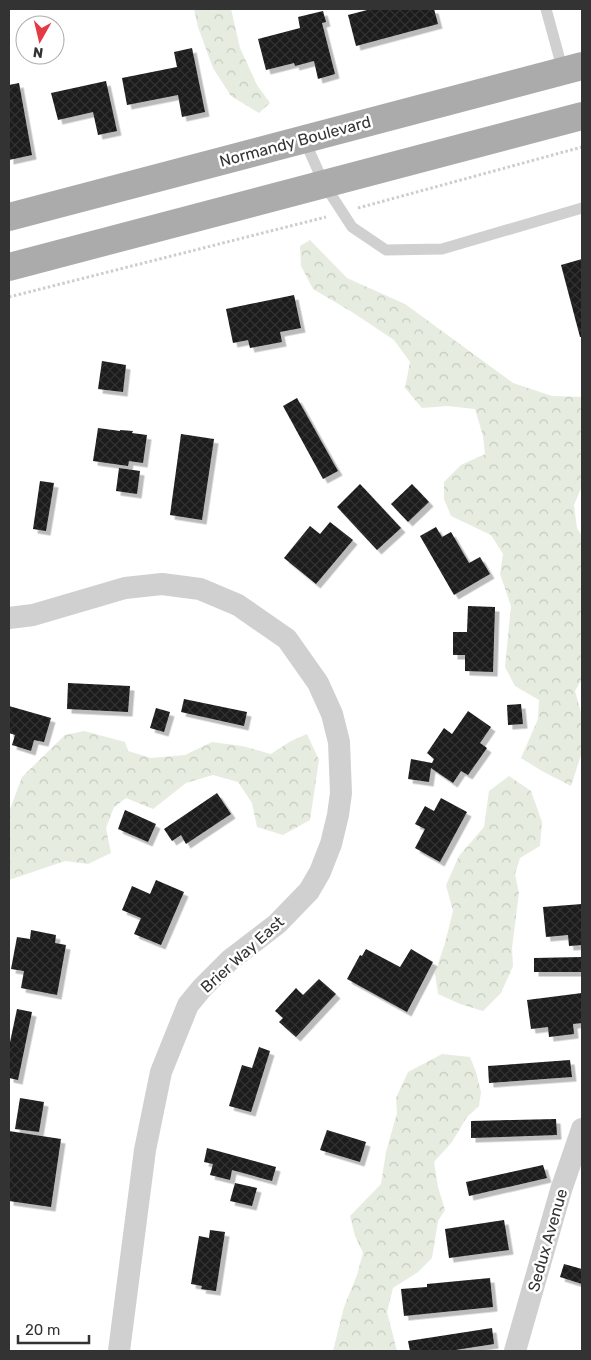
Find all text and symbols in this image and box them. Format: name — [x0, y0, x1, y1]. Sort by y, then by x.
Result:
north arrow — [15, 15, 65, 65]
text: N — [32, 43, 44, 61]
street label: Normandy Boulevard — [217, 112, 373, 171]
street label: Brier Way East — [197, 912, 288, 997]
street label: Sedux Avenue — [524, 1186, 571, 1294]
scale bar — [18, 1312, 89, 1344]
text: 20 m — [25, 1321, 60, 1339]

